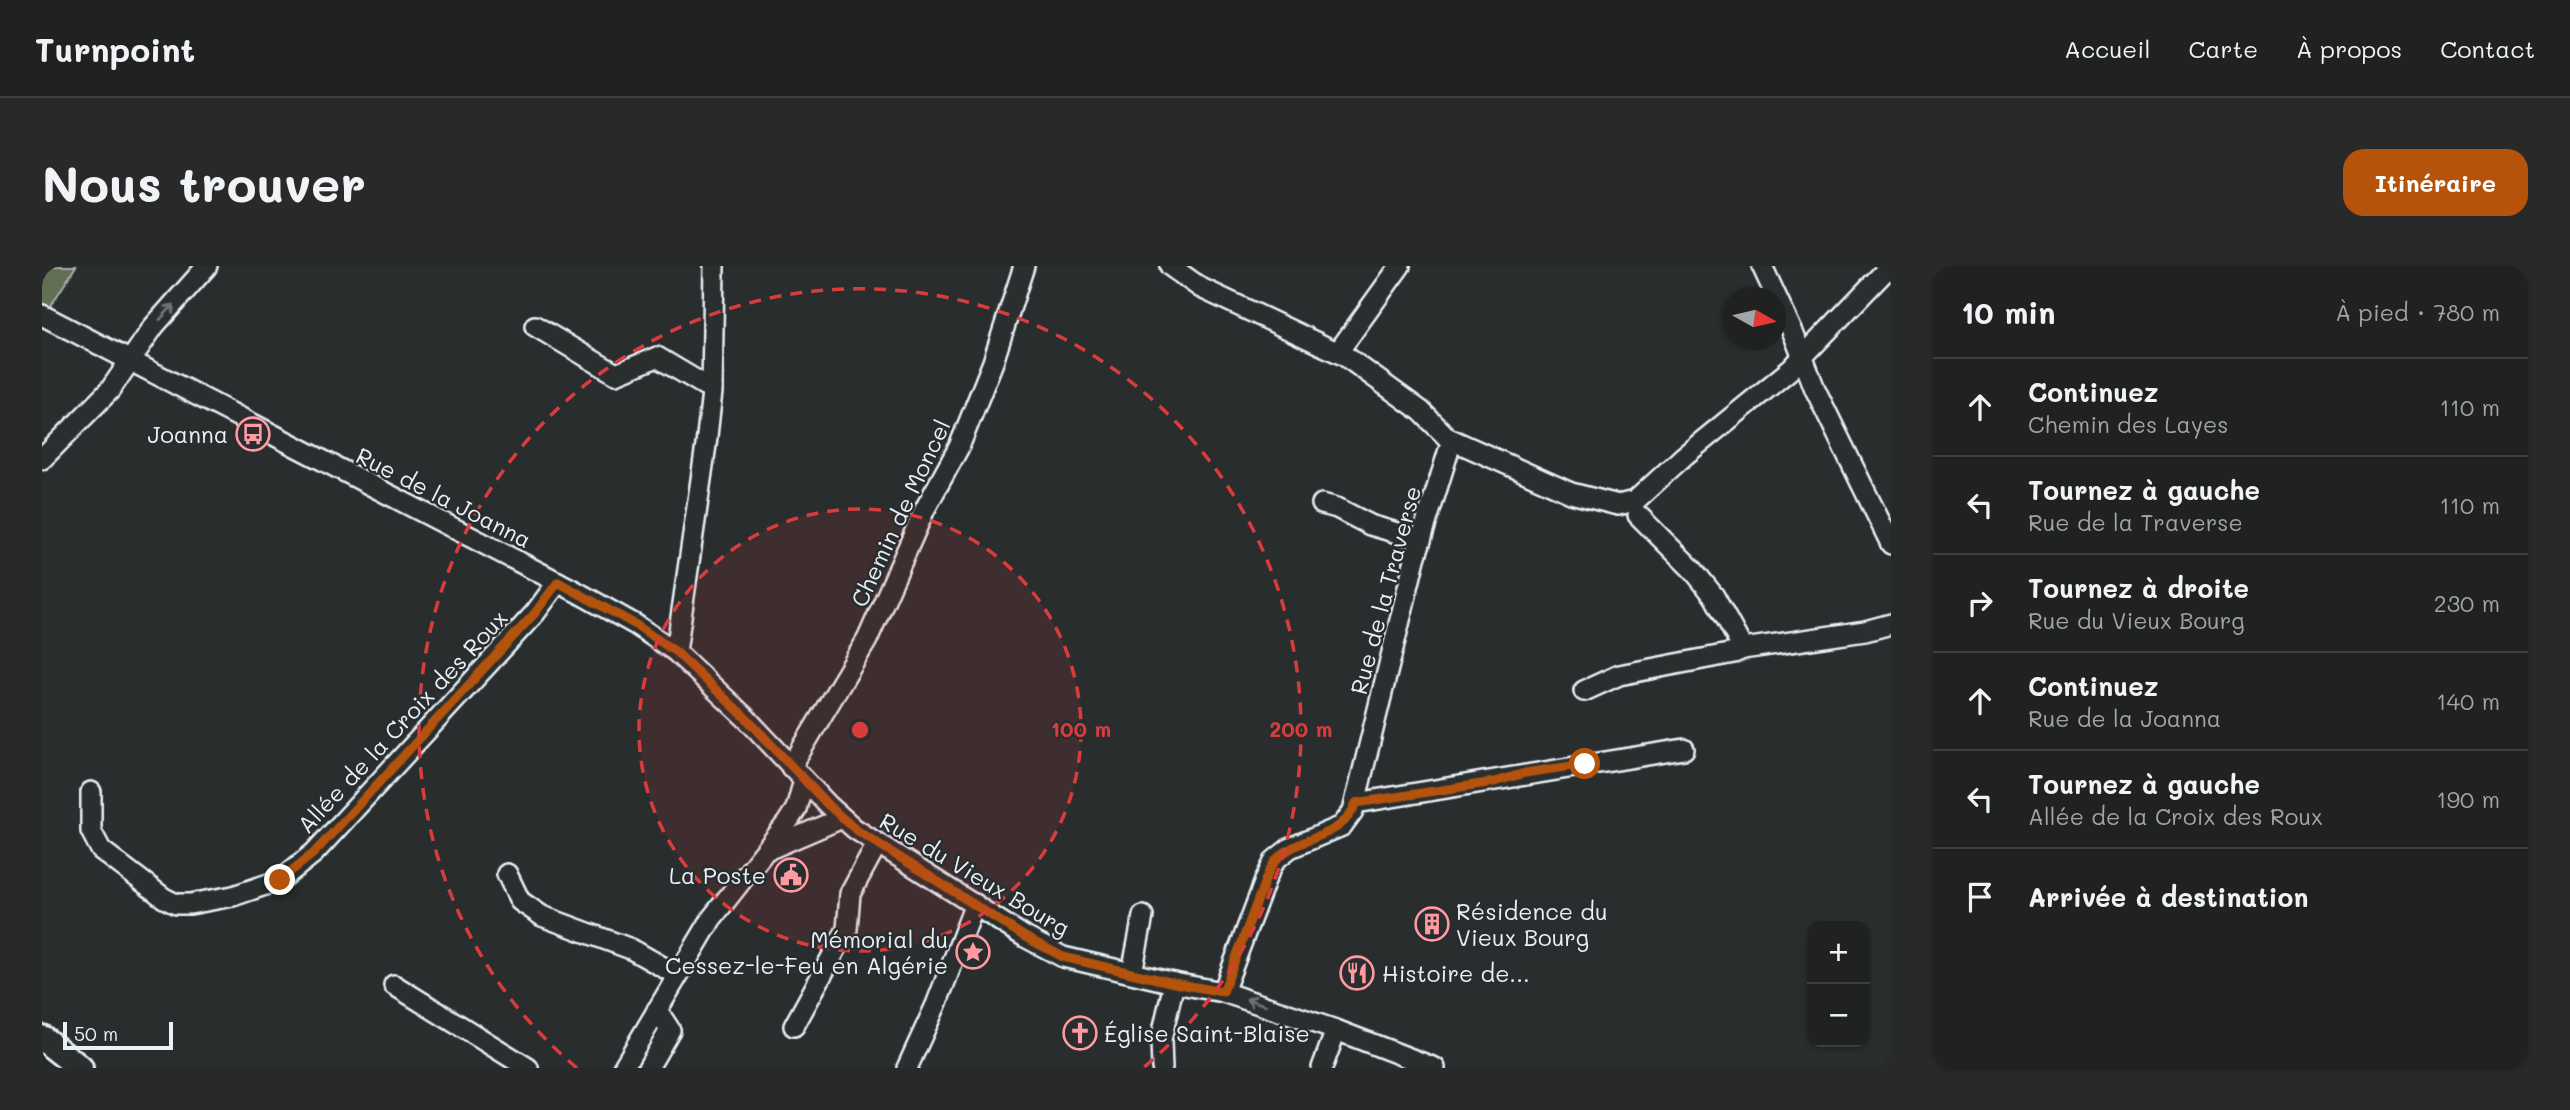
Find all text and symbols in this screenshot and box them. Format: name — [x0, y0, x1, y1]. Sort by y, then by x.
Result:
text: Turnpoint — [35, 27, 195, 70]
text: Accueil — [2064, 33, 2150, 64]
text: Carte — [2188, 33, 2258, 64]
text: À propos — [2296, 33, 2402, 64]
text: Contact — [2440, 33, 2535, 64]
button: Itinéraire — [2343, 149, 2528, 216]
text: Nous trouver — [42, 151, 366, 214]
north arrow — [1723, 287, 1786, 350]
text: 10 min — [1961, 292, 2056, 332]
text: À pied · 780 m — [2335, 297, 2500, 327]
one-way arrow — [159, 303, 175, 321]
text: Continuez — [2028, 375, 2158, 409]
icon: ahead — [1961, 388, 1999, 426]
text: 110 m — [2440, 392, 2500, 422]
text: Chemin des Layes — [2028, 409, 2228, 439]
street label: Chemin de Moncel — [843, 414, 957, 612]
bus stop icon: Joanna — [234, 415, 272, 453]
place label: Joanna — [148, 419, 228, 449]
street label: Rue de la Joanna — [351, 440, 537, 554]
text: Tournez à gauche — [2028, 473, 2260, 507]
street label: Rue de la Traverse — [1343, 482, 1427, 698]
icon: left — [1961, 486, 1999, 524]
text: 110 m — [2440, 490, 2500, 520]
text: Rue de la Traverse — [2028, 507, 2243, 537]
text: Tournez à droite — [2028, 571, 2249, 605]
icon: right — [1961, 584, 1999, 622]
text: 230 m — [2434, 588, 2500, 618]
street label: Allée de la Croix des Roux — [291, 603, 513, 839]
text: Rue du Vieux Bourg — [2028, 605, 2245, 635]
text: Continuez — [2028, 669, 2158, 703]
icon: ahead — [1961, 682, 1999, 720]
text: 140 m — [2436, 686, 2500, 716]
text: Rue de la Joanna — [2028, 703, 2221, 733]
text: 100 m — [1051, 715, 1111, 742]
text: 200 m — [1270, 715, 1332, 742]
centre of rings — [848, 718, 872, 742]
route start — [1569, 748, 1600, 779]
text: Tournez à gauche — [2028, 767, 2260, 801]
icon: left — [1961, 780, 1999, 818]
text: 190 m — [2436, 784, 2500, 814]
text: Allée de la Croix des Roux — [2028, 801, 2323, 831]
street label: Rue du Vieux Bourg — [874, 805, 1076, 943]
public building icon: La Poste — [772, 856, 810, 894]
place label: La Poste — [669, 860, 766, 890]
route end — [264, 864, 295, 895]
icon: arrive — [1961, 878, 1999, 916]
text: Arrivée à destination — [2028, 880, 2308, 914]
place label: Résidence du Vieux Bourg — [1456, 896, 1608, 952]
building icon: Résidence du Vieux Bourg — [1413, 905, 1451, 943]
map controls — [1807, 921, 1870, 1047]
button: + — [1807, 921, 1870, 984]
place label: Mémorial du Cessez-le-Feu en Algérie — [665, 924, 948, 980]
place icon: Mémorial du Cessez-le-Feu en Algérie — [954, 933, 992, 971]
restaurant icon: Histoire de... — [1338, 954, 1376, 992]
place label: Histoire de... — [1382, 958, 1530, 988]
button: − — [1807, 984, 1870, 1047]
one-way arrow — [1246, 995, 1268, 1008]
church icon: Église Saint-Blaise — [1061, 1014, 1099, 1052]
place label: Église Saint-Blaise — [1104, 1018, 1310, 1048]
scale bar — [63, 1019, 173, 1051]
text: 50 m — [74, 1021, 118, 1046]

